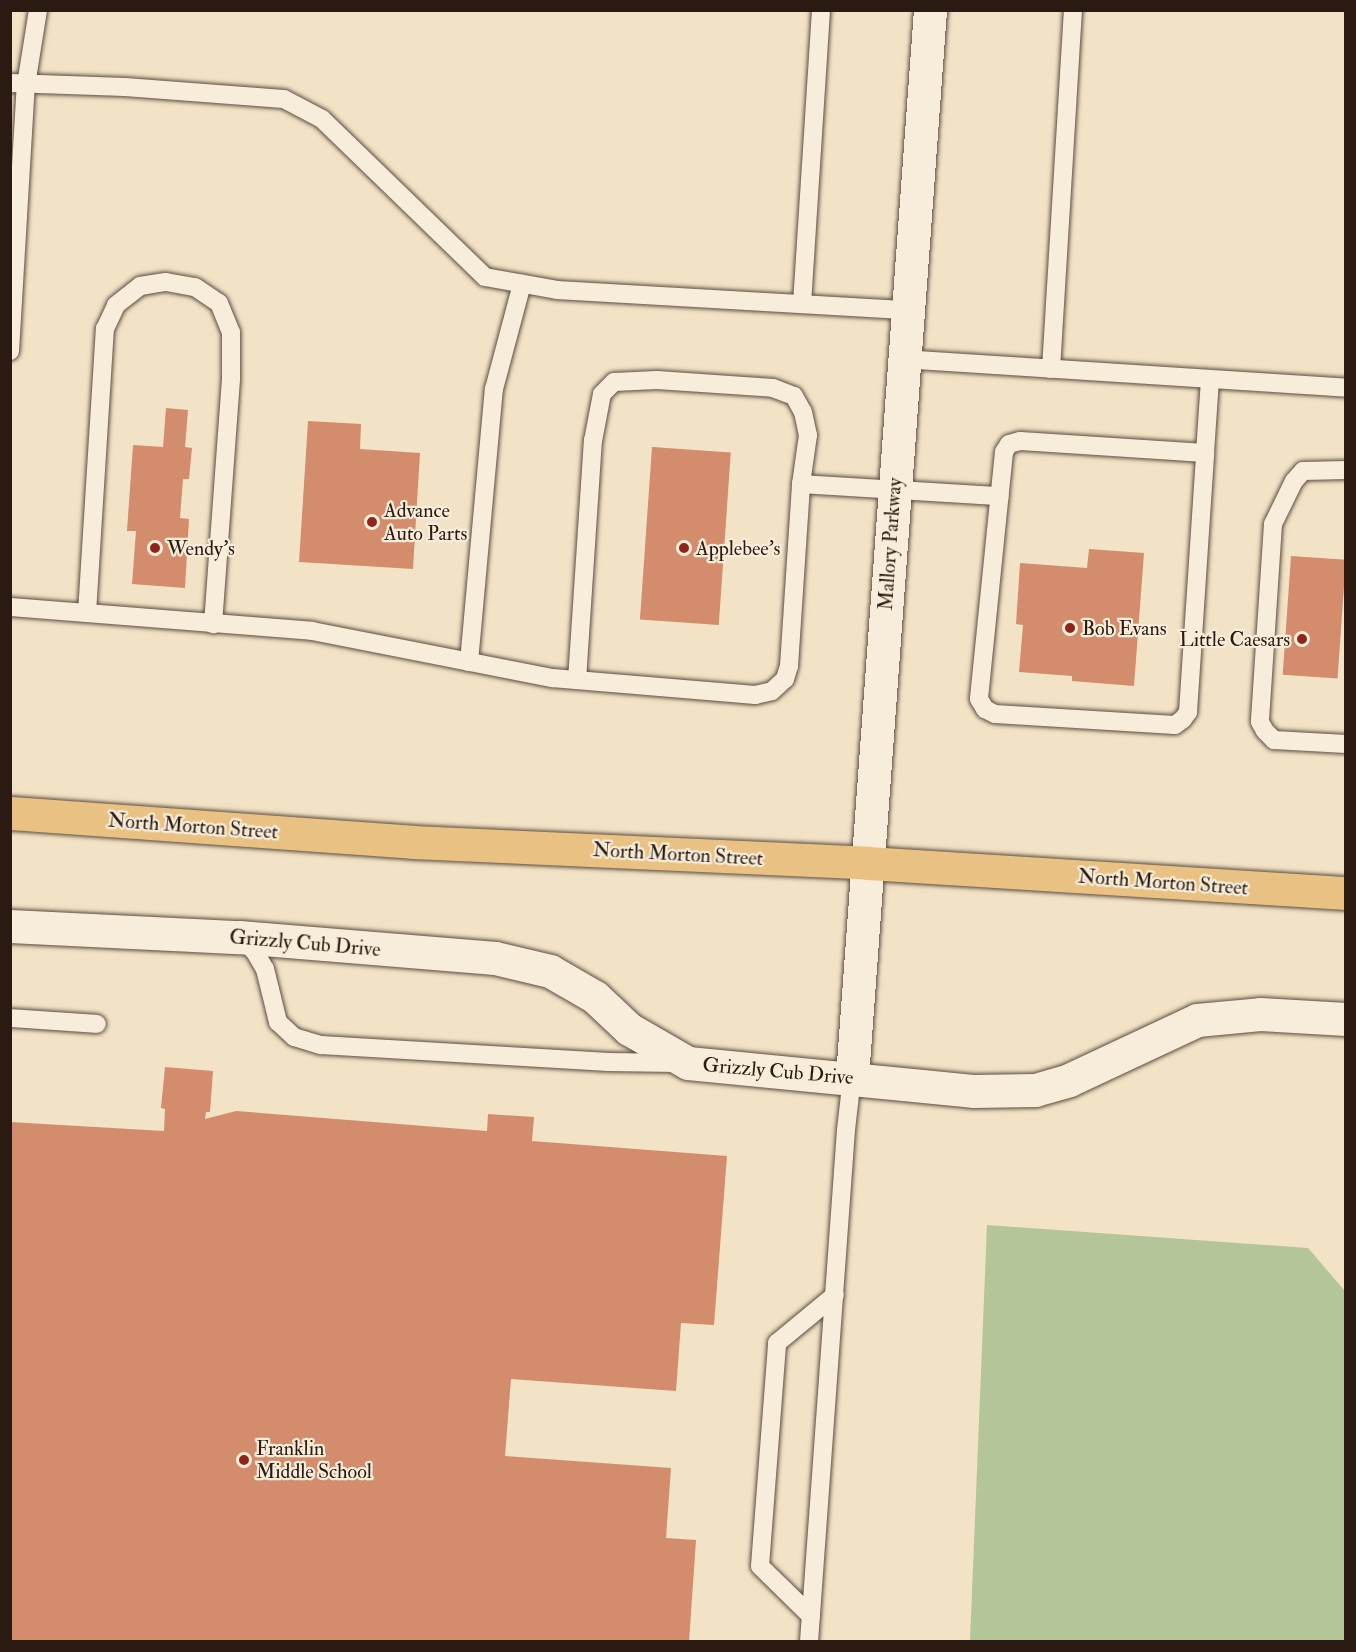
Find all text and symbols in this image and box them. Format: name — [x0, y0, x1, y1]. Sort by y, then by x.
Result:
street label: Mallory Parkway — [873, 477, 907, 611]
place label: Advance Auto Parts — [384, 498, 467, 545]
marker: Advance Auto Parts — [365, 515, 379, 529]
place label: Wendy's — [167, 536, 235, 560]
place label: Applebee's — [696, 536, 780, 560]
marker: Wendy's — [148, 541, 162, 555]
marker: Applebee's — [677, 541, 691, 555]
place label: Bob Evans — [1082, 616, 1167, 640]
marker: Bob Evans — [1063, 621, 1077, 635]
place label: Little Caesars — [1179, 627, 1290, 651]
marker: Little Caesars — [1295, 632, 1309, 646]
street label: North Morton Street — [107, 808, 279, 844]
street label: North Morton Street — [592, 838, 764, 870]
street label: North Morton Street — [1077, 864, 1249, 900]
street label: Grizzly Cub Drive — [228, 924, 382, 962]
street label: Grizzly Cub Drive — [701, 1052, 855, 1090]
place label: Franklin Middle School — [256, 1436, 372, 1483]
marker: Franklin Middle School — [237, 1453, 251, 1467]

